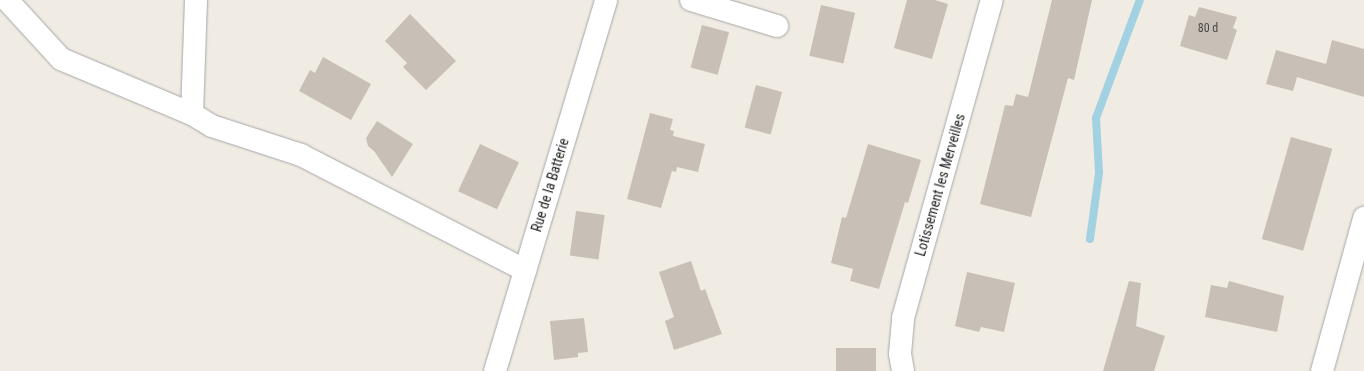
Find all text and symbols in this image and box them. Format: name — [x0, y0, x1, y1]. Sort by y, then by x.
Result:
house number: 80 d — [1198, 22, 1218, 36]
street label: Lotissement les Merveilles — [912, 112, 968, 258]
street label: Rue de la Batterie — [528, 136, 572, 234]

